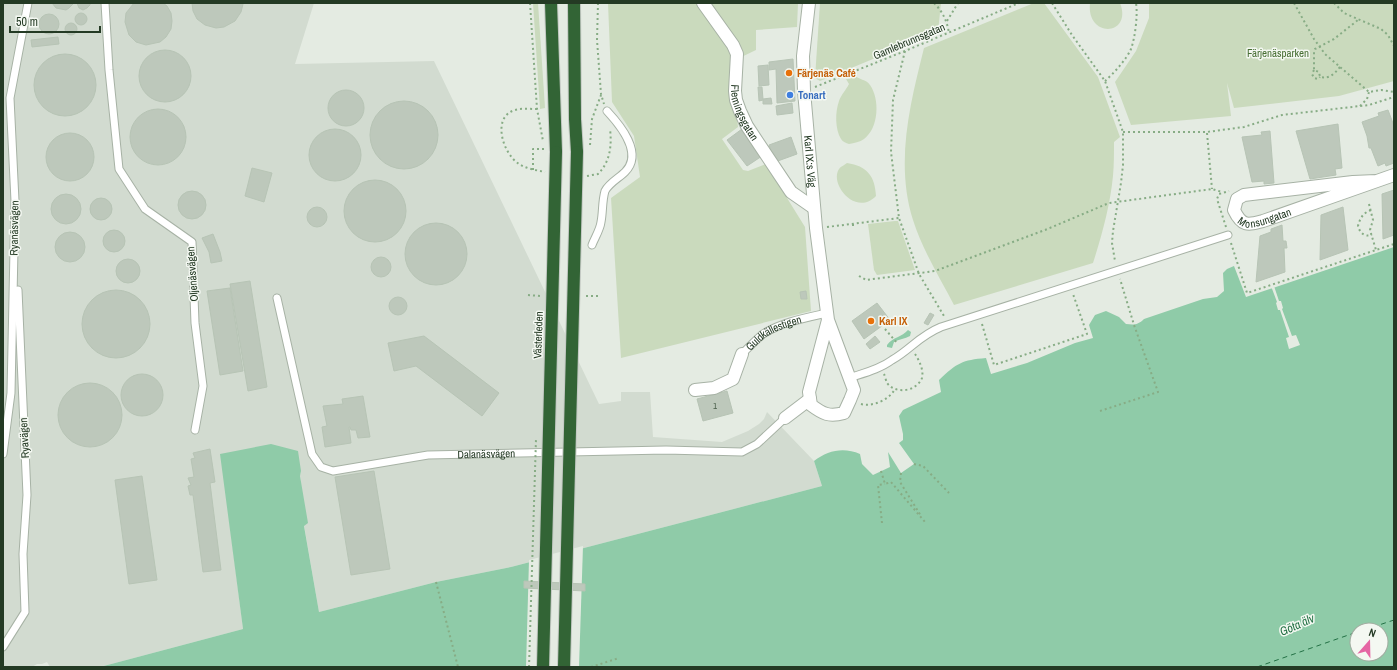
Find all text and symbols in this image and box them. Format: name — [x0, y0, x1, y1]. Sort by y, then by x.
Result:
scale bar — [10, 8, 100, 34]
text: 50 m — [16, 14, 38, 30]
street label: Gamlebrunnsgatan — [871, 20, 947, 62]
park label: Färjenäsparken — [1247, 46, 1309, 60]
place label: Färjenäs Café — [797, 66, 856, 80]
marker: Färjenäs Café — [784, 68, 794, 78]
street label: Flemingsgatan — [728, 84, 762, 143]
place label: Tonart — [798, 88, 825, 102]
marker: Tonart — [785, 90, 795, 100]
street label: Karl IX:s Väg — [801, 135, 819, 188]
street label: Ryanäsvägen — [7, 200, 21, 256]
street label: Monsungatan — [1235, 205, 1293, 231]
street label: Oljenäsvägen — [183, 246, 201, 302]
street label: Västerleden — [530, 311, 546, 359]
street label: Guldkällestigen — [743, 312, 803, 353]
place label: Karl IX — [879, 314, 908, 328]
marker: Karl IX — [866, 316, 876, 326]
house number: 1 — [713, 400, 717, 412]
street label: Ryavägen — [16, 417, 32, 459]
street label: Dalanäsvägen — [457, 446, 515, 461]
water label: Göta älv — [1277, 610, 1318, 640]
north arrow — [1349, 622, 1389, 662]
text: N — [1367, 625, 1378, 640]

